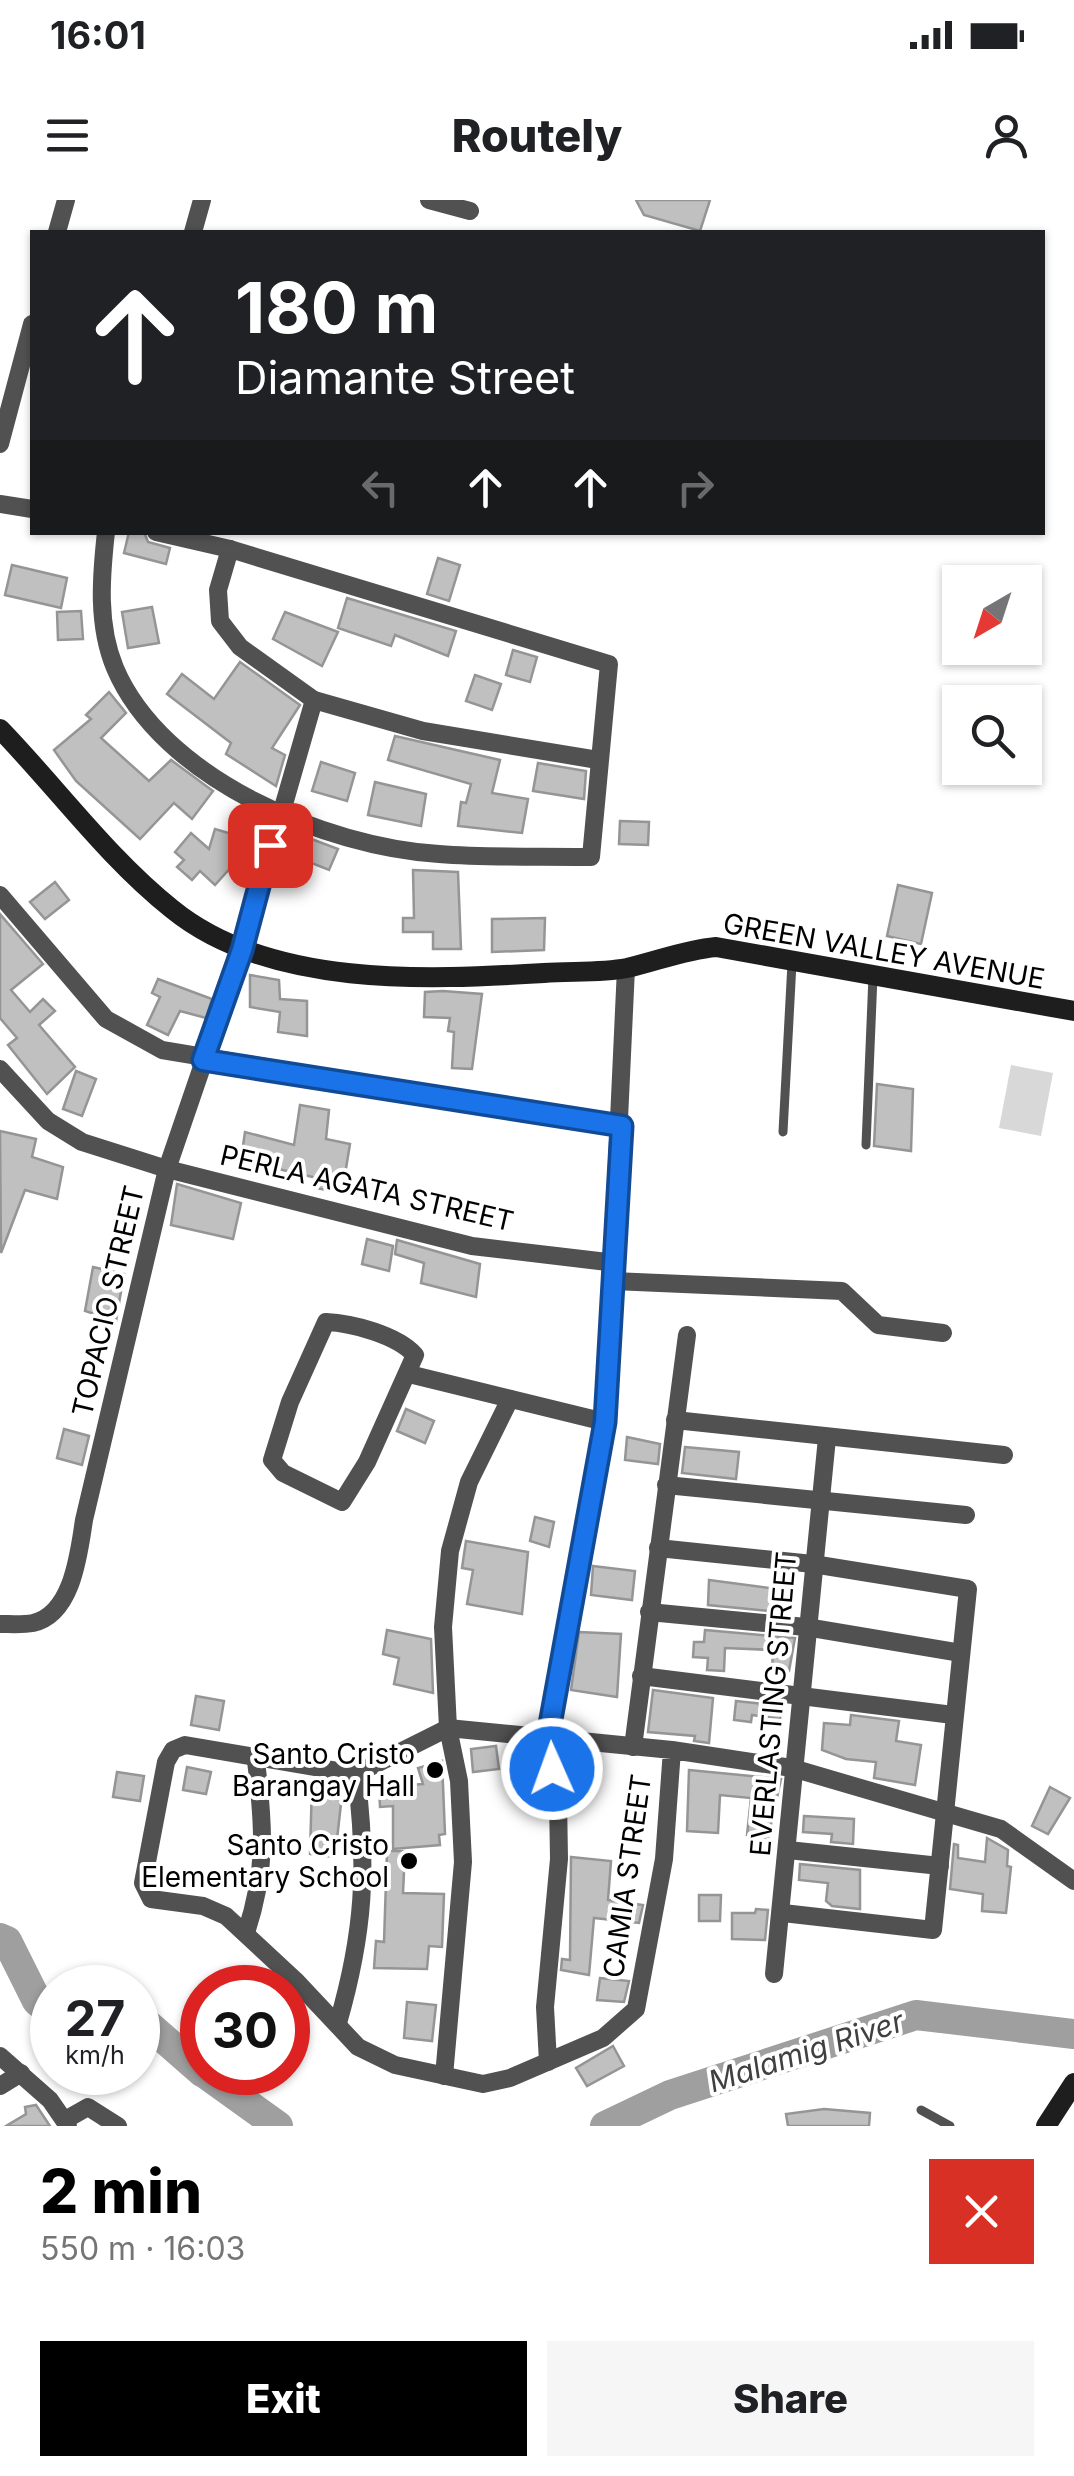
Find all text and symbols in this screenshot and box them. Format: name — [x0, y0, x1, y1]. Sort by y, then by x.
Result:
text: 16:01 — [50, 12, 146, 58]
icon: menu — [40, 108, 95, 163]
text: Routely — [452, 108, 622, 163]
icon: person — [979, 108, 1034, 163]
text: 180 m — [235, 265, 438, 350]
icon: ahead — [70, 270, 200, 400]
text: Diamante Street — [235, 350, 575, 405]
icon: left — [353, 460, 408, 515]
icon: ahead — [458, 460, 513, 515]
icon: ahead — [563, 460, 618, 515]
icon: right — [668, 460, 723, 515]
north arrow — [942, 565, 1042, 665]
map controls — [942, 565, 1042, 785]
button: search — [942, 685, 1042, 785]
pin — [228, 803, 313, 888]
icon: arrive — [243, 818, 298, 873]
street label: GREEN VALLEY AVENUE — [721, 906, 1047, 996]
street label: PERLA AGATA STREET — [217, 1138, 517, 1238]
street label: TOPACIO STREET — [65, 1182, 151, 1420]
street label: EVERLASTING STREET — [743, 1550, 803, 1858]
position arrow — [500, 1717, 604, 1821]
place label: Santo Cristo Barangay Hall — [232, 1737, 415, 1803]
marker: Santo Cristo Barangay Hall — [424, 1759, 446, 1781]
street label: CAMIA STREET — [596, 1772, 658, 1980]
place label: Santo Cristo Elementary School — [141, 1828, 389, 1894]
marker: Santo Cristo Elementary School — [398, 1850, 420, 1872]
speed limit sign: 30 — [180, 1965, 310, 2095]
text: 27 — [65, 1988, 125, 2048]
water label: Malamig River — [704, 2002, 909, 2099]
text: km/h — [65, 2040, 125, 2070]
text: 2 min — [40, 2155, 202, 2227]
button: close — [929, 2159, 1034, 2264]
text: 550 m · 16:03 — [40, 2229, 245, 2268]
button: Exit — [40, 2341, 527, 2456]
button: Share — [547, 2341, 1034, 2456]

